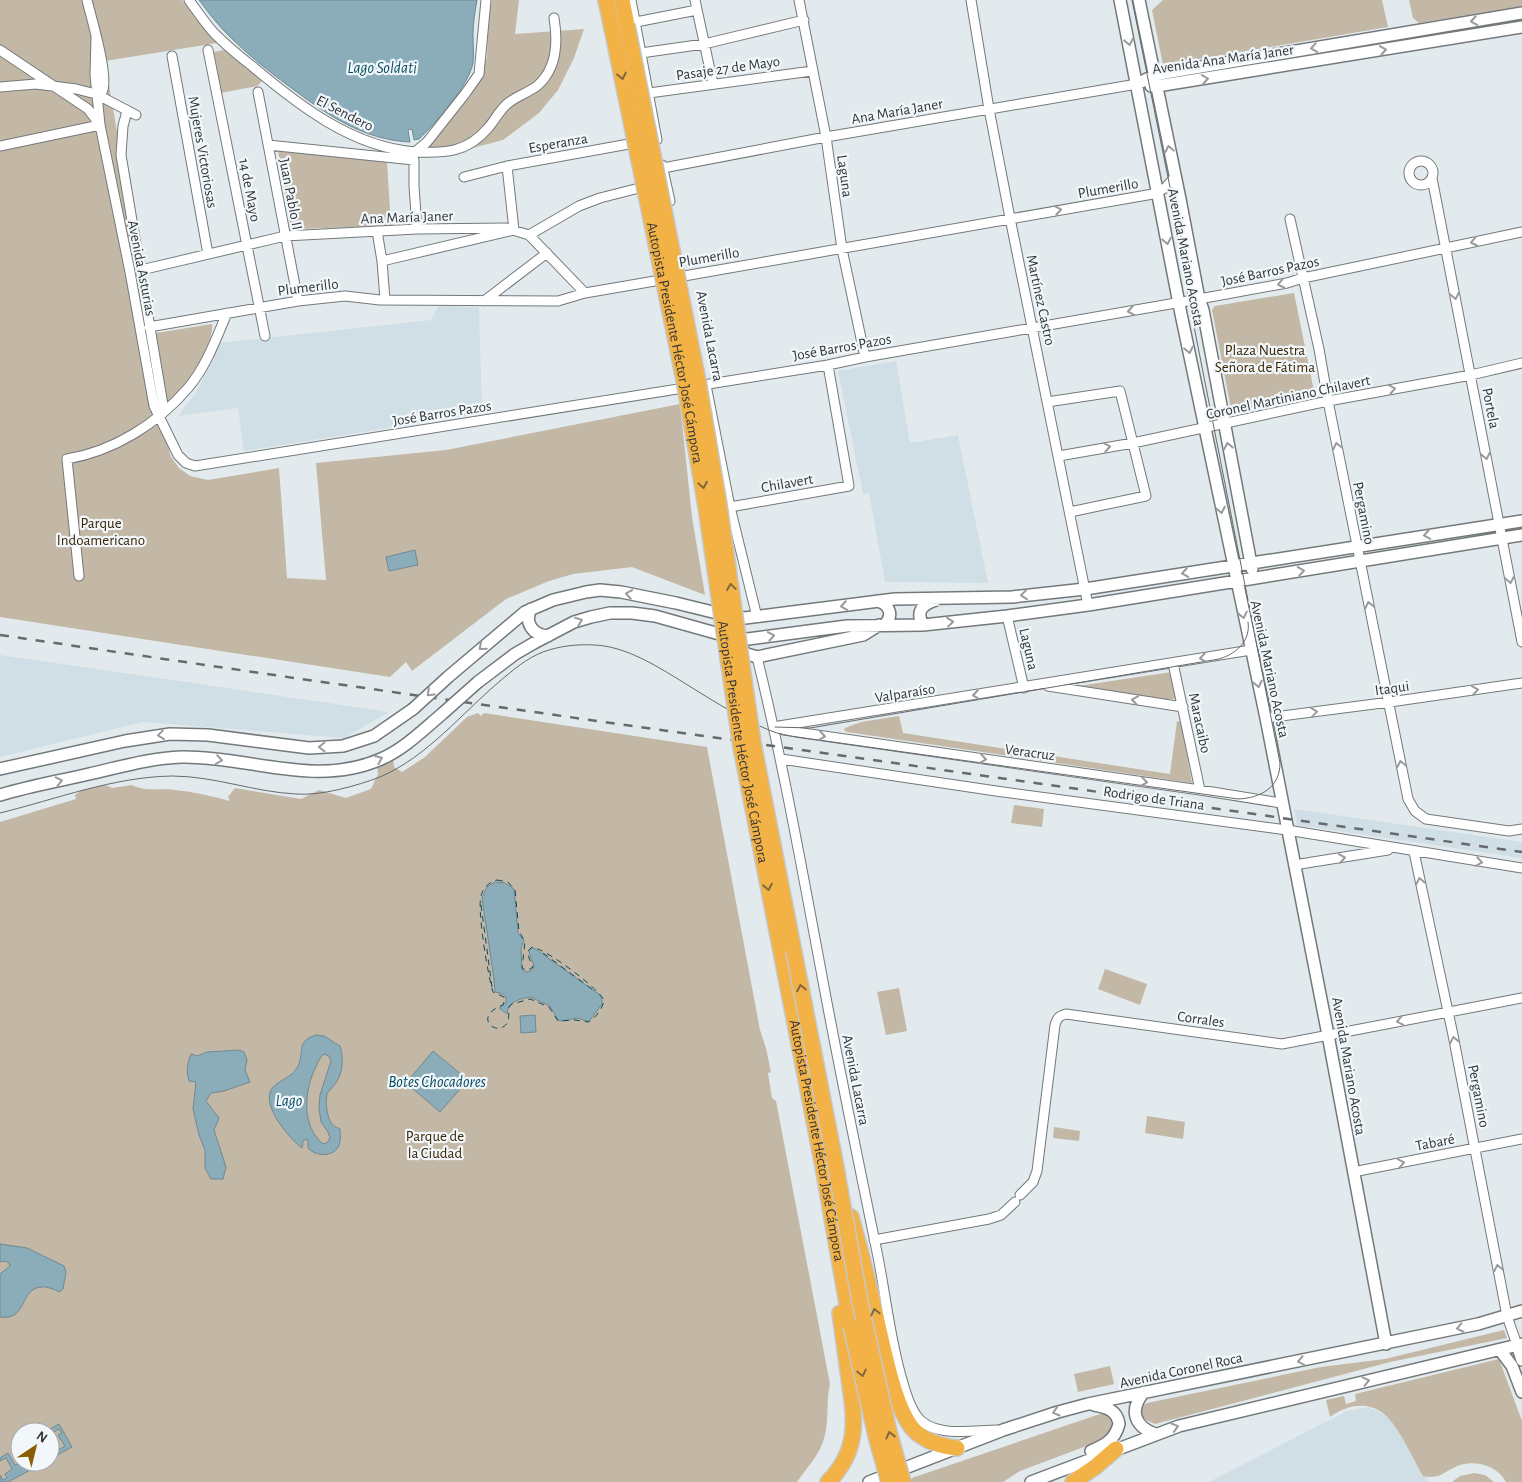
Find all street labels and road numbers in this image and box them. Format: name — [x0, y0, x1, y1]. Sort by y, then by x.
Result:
street label: Avenida Ana María Janer — [1151, 42, 1295, 77]
street label: Pasaje 27 de Mayo — [675, 54, 781, 83]
street label: El Sendero — [314, 93, 376, 134]
street label: Mujeres Victoriosas — [185, 95, 220, 209]
street label: Ana María Janer — [850, 96, 944, 127]
street label: Esperanza — [527, 131, 589, 156]
street label: Laguna — [834, 154, 855, 198]
street label: 14 de Mayo — [236, 157, 263, 223]
street label: Juan Pablo II — [276, 157, 305, 231]
street label: Plumerillo — [1077, 176, 1140, 201]
street label: Avenida Mariano Acosta — [1165, 187, 1206, 327]
street label: Ana María Janer — [360, 208, 454, 227]
street label: Avenida Asturias — [125, 219, 158, 317]
street label: Autopista Presidente Héctor José Cámpora — [644, 221, 705, 465]
street label: Plumerillo — [678, 245, 741, 270]
street label: Martínez Castro — [1024, 253, 1057, 347]
street label: José Barros Pazos — [1220, 254, 1320, 289]
street label: Plumerillo — [277, 276, 339, 299]
street label: Avenida Lacarra — [693, 290, 726, 383]
street label: José Barros Pazos — [792, 331, 893, 364]
street label: Coronel Martiniano Chilavert — [1205, 373, 1372, 422]
street label: Portela — [1479, 386, 1502, 430]
street label: José Barros Pazos — [392, 398, 493, 429]
street label: Chilavert — [760, 472, 814, 495]
street label: Pergamino — [1350, 480, 1377, 546]
street label: Avenida Mariano Acosta — [1248, 599, 1291, 739]
street label: Autopista Presidente Héctor José Cámpora — [715, 620, 771, 865]
street label: Laguna — [1016, 627, 1041, 672]
street label: Itaqui — [1374, 679, 1410, 698]
street label: Valparaíso — [874, 681, 936, 706]
street label: Maracaibo — [1186, 692, 1213, 755]
street label: Veracruz — [1004, 742, 1056, 763]
street label: Rodrigo de Triana — [1102, 784, 1206, 813]
street label: Avenida Mariano Acosta — [1329, 996, 1368, 1136]
street label: Corrales — [1176, 1009, 1225, 1030]
street label: Autopista Presidente Héctor José Cámpora — [787, 1018, 847, 1263]
street label: Avenida Lacarra — [839, 1034, 872, 1127]
street label: Pergamino — [1465, 1063, 1492, 1129]
street label: Tabaré — [1414, 1131, 1456, 1154]
street label: Avenida Coronel Roca — [1118, 1350, 1244, 1391]

